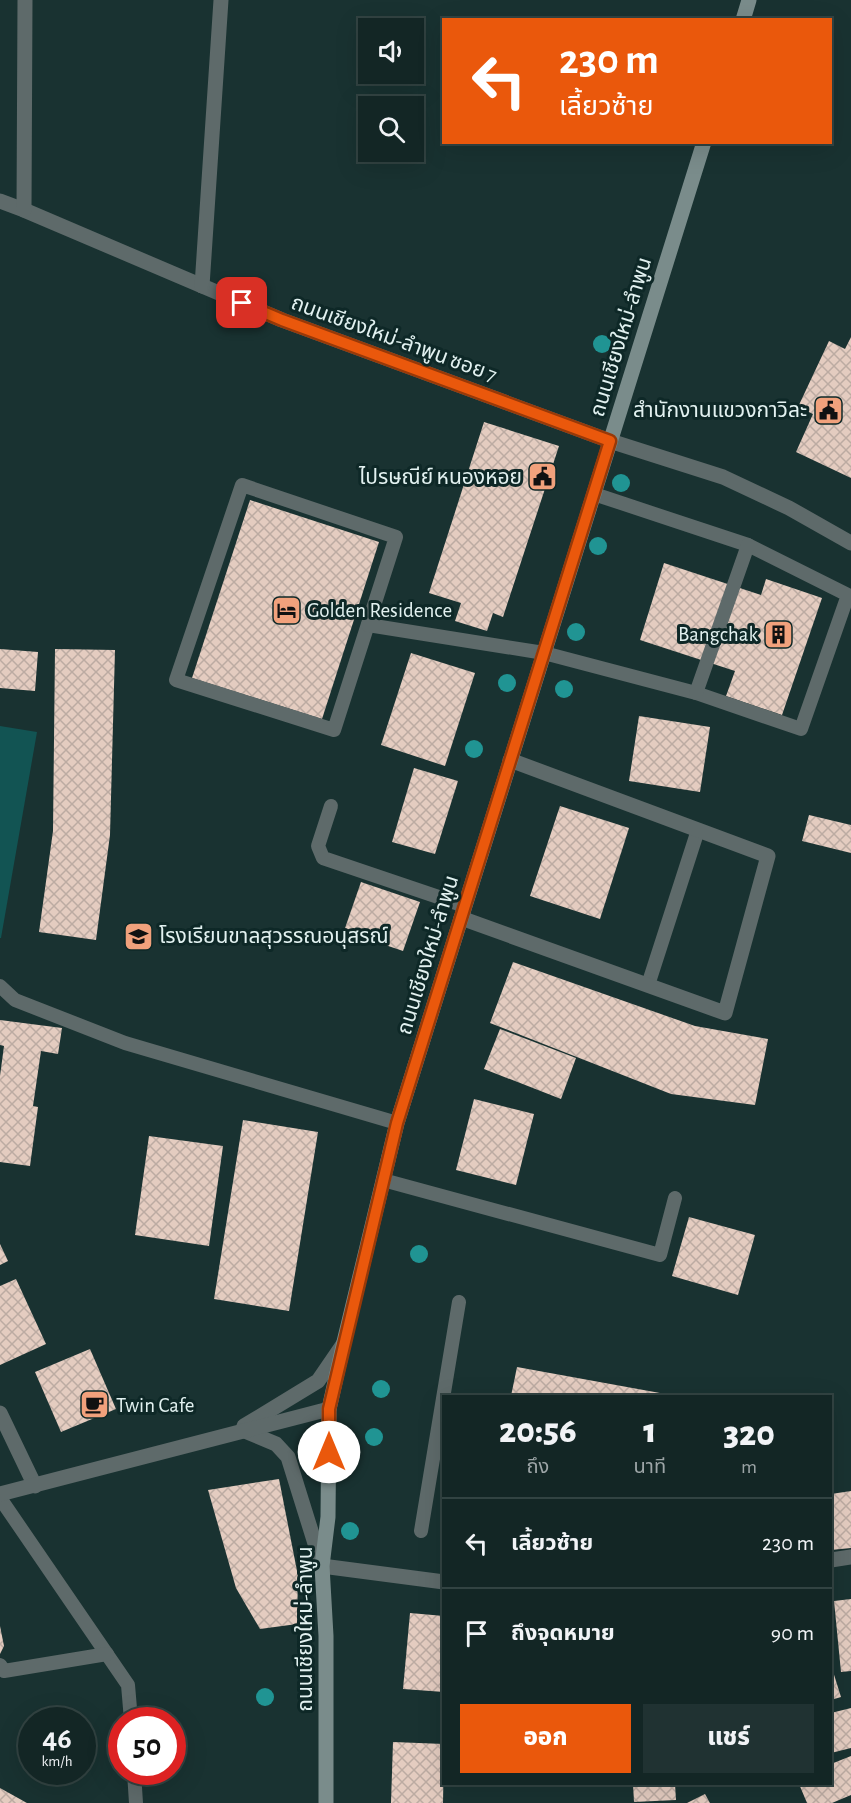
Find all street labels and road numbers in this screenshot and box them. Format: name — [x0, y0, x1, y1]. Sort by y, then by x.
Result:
street label: ถนนเชียงใหม่-ลำพูน — [585, 254, 657, 420]
street label: ถนนเชียงใหม่-ลำพูน ซอย 7 — [288, 290, 501, 388]
street label: ถนนเชียงใหม่-ลำพูน — [392, 872, 464, 1038]
street label: ถนนเชียงใหม่-ลำพูน — [293, 1546, 318, 1712]

